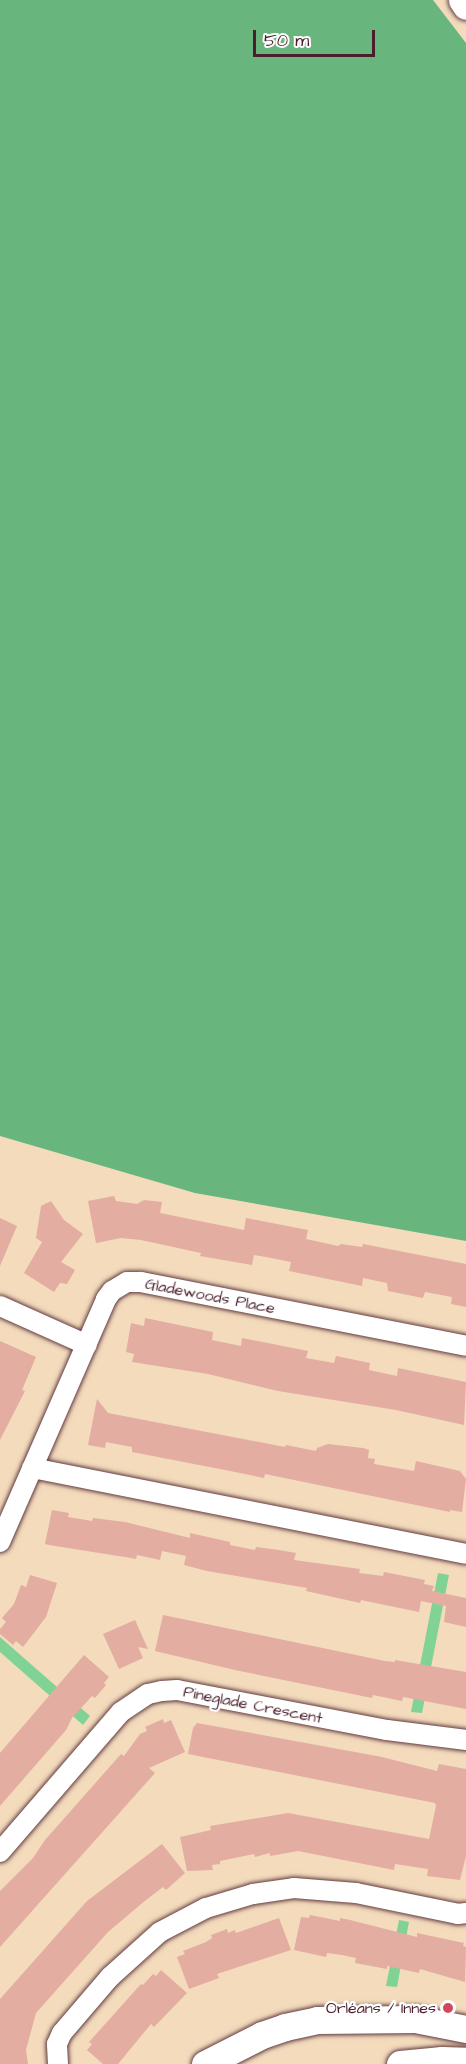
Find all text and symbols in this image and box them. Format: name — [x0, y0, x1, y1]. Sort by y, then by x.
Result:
scale bar — [256, 18, 378, 56]
text: 50 m — [264, 28, 309, 53]
street label: Gladewoods Place — [143, 1274, 277, 1318]
street label: Pineglade Crescent — [182, 1682, 324, 1728]
place label: Orléans / Innes — [326, 1998, 436, 2018]
marker: Orléans / Innes — [441, 2001, 455, 2015]

